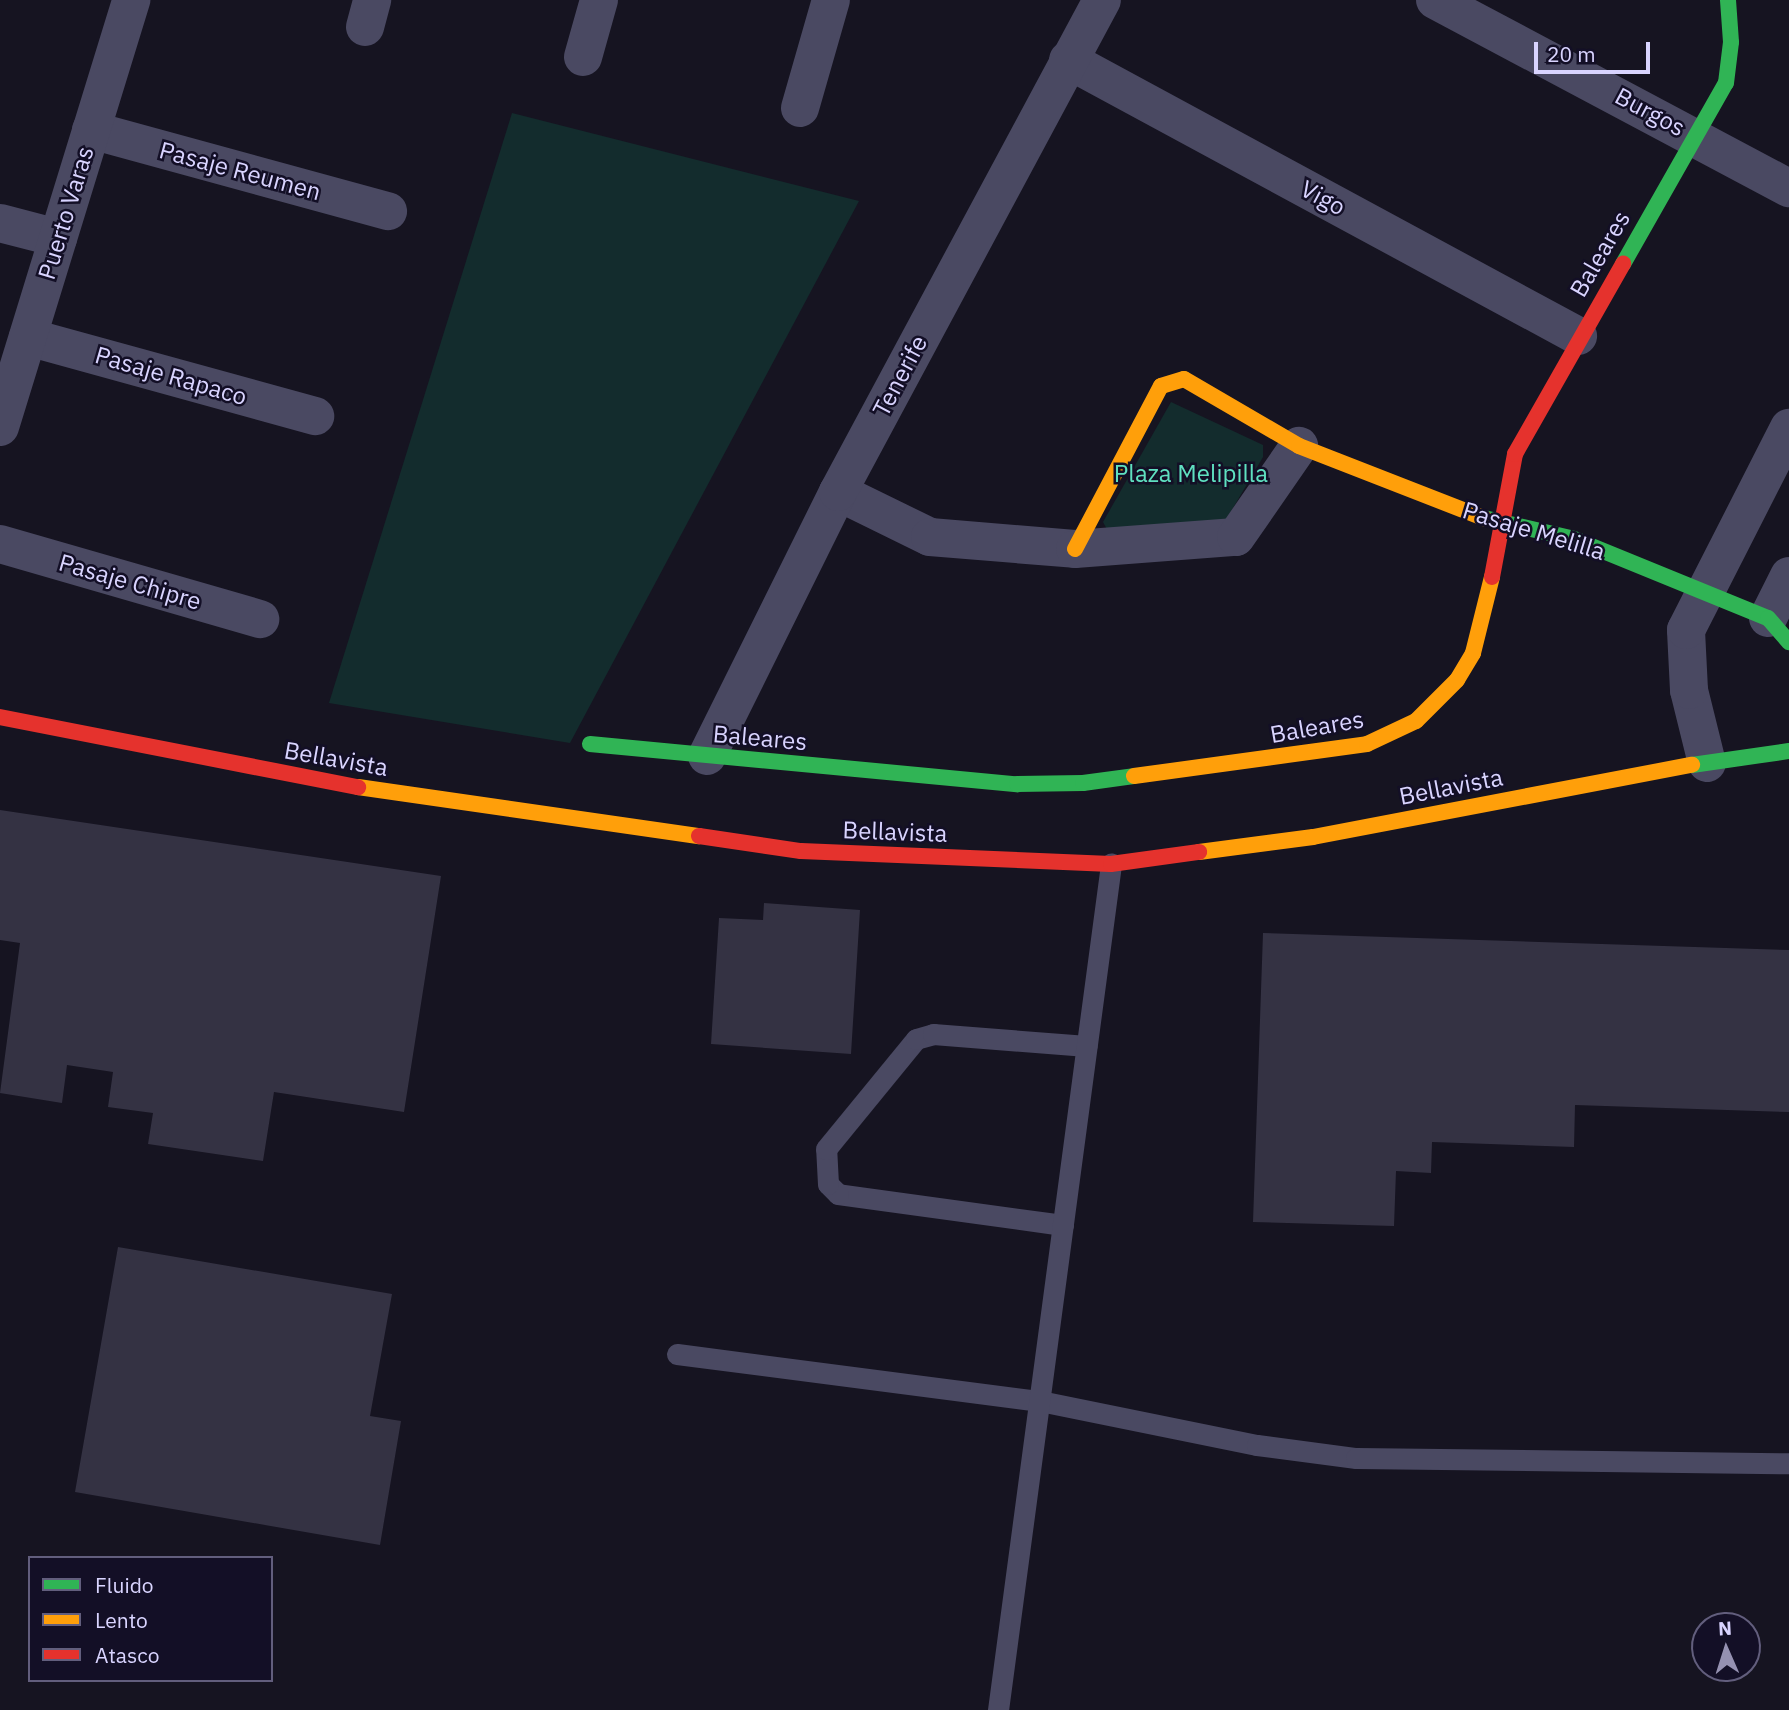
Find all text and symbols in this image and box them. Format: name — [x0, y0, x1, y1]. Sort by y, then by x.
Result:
scale bar — [1537, 28, 1652, 72]
text: 20 m — [1547, 40, 1596, 68]
street label: Burgos — [1610, 82, 1690, 142]
street label: Pasaje Reumen — [156, 136, 324, 206]
street label: Puerto Varas — [32, 143, 100, 283]
street label: Vigo — [1296, 174, 1350, 222]
street label: Baleares — [1564, 206, 1636, 302]
street label: Tenerife — [867, 330, 933, 422]
street label: Pasaje Rapaco — [92, 341, 250, 411]
park label: Plaza Melipilla — [1114, 460, 1268, 488]
street label: Pasaje Melilla — [1459, 496, 1609, 566]
street label: Pasaje Chipre — [55, 548, 205, 616]
street label: Baleares — [1268, 705, 1366, 749]
street label: Baleares — [712, 720, 808, 756]
street label: Bellavista — [282, 736, 390, 782]
street label: Bellavista — [1397, 763, 1505, 811]
street label: Bellavista — [842, 816, 948, 848]
legend — [28, 1556, 273, 1682]
text: Fluido — [95, 1571, 154, 1599]
text: Lento — [95, 1606, 148, 1634]
north arrow — [1691, 1612, 1761, 1682]
text: N — [1717, 1616, 1732, 1640]
text: Atasco — [95, 1641, 159, 1669]

